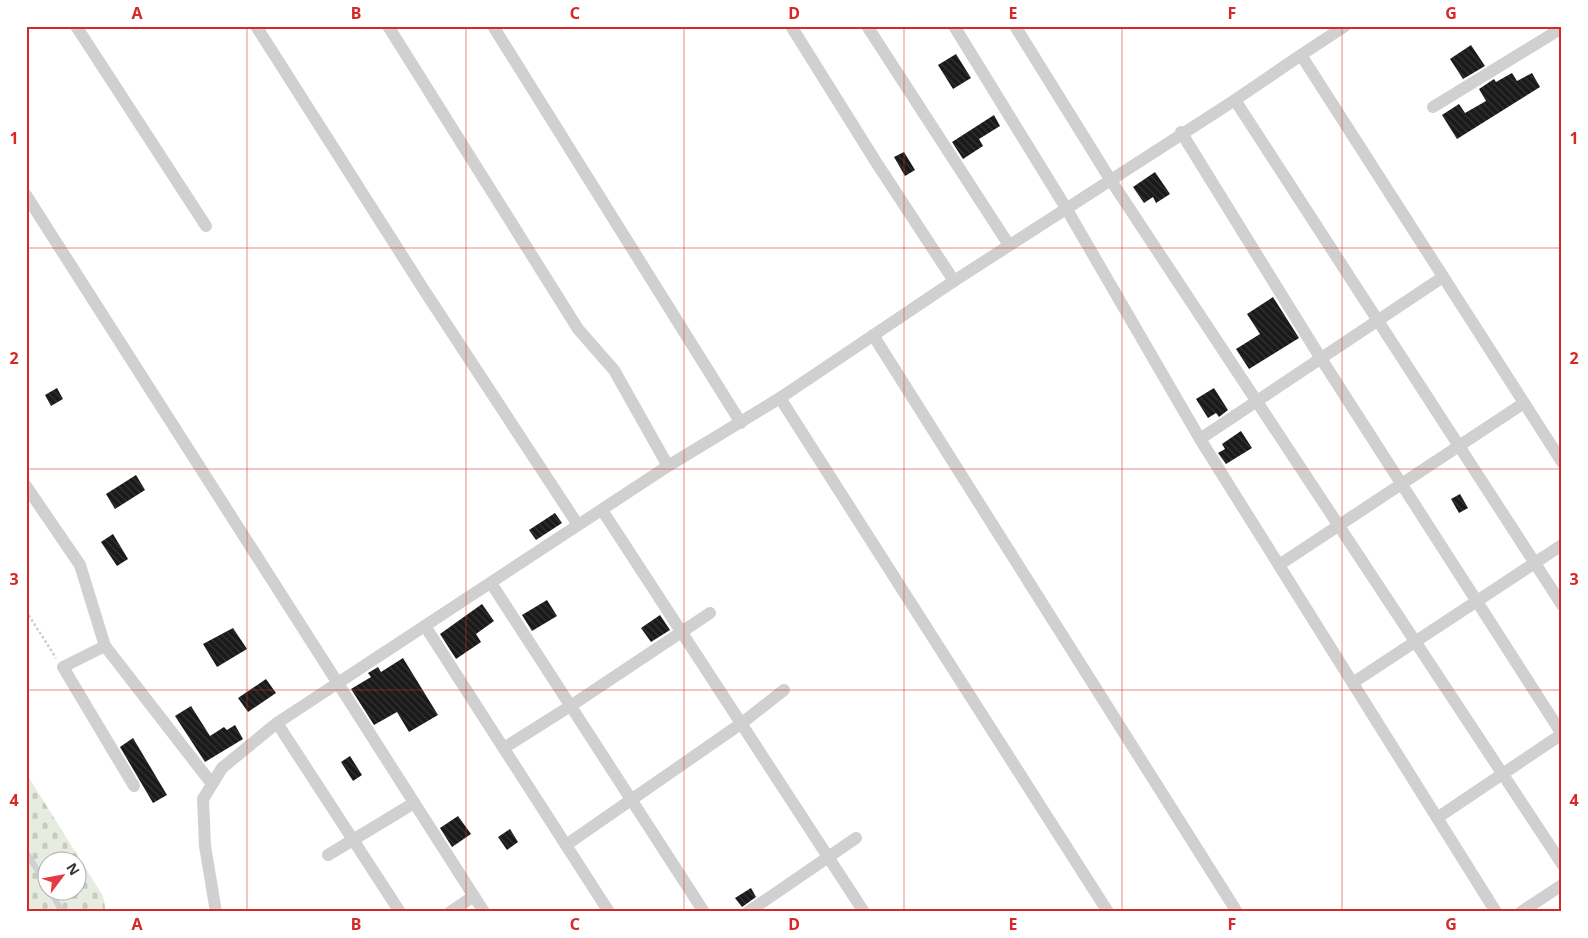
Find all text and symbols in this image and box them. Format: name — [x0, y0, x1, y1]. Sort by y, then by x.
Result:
text: A — [131, 2, 143, 24]
text: B — [351, 2, 361, 24]
text: C — [570, 2, 580, 24]
text: D — [788, 2, 800, 24]
text: E — [1009, 2, 1018, 24]
text: F — [1228, 2, 1236, 24]
text: G — [1445, 2, 1457, 24]
text: 1 — [9, 127, 19, 149]
text: 1 — [1569, 127, 1579, 149]
text: 2 — [9, 347, 19, 369]
text: 2 — [1569, 347, 1579, 369]
text: 3 — [9, 568, 19, 590]
text: 3 — [1569, 568, 1579, 590]
text: 4 — [9, 789, 19, 811]
text: 4 — [1569, 789, 1579, 811]
north arrow — [38, 850, 88, 900]
text: N — [62, 859, 85, 879]
text: A — [131, 913, 143, 935]
text: B — [351, 913, 361, 935]
text: C — [570, 913, 580, 935]
text: D — [788, 913, 800, 935]
text: E — [1009, 913, 1018, 935]
text: F — [1228, 913, 1236, 935]
text: G — [1445, 913, 1457, 935]

